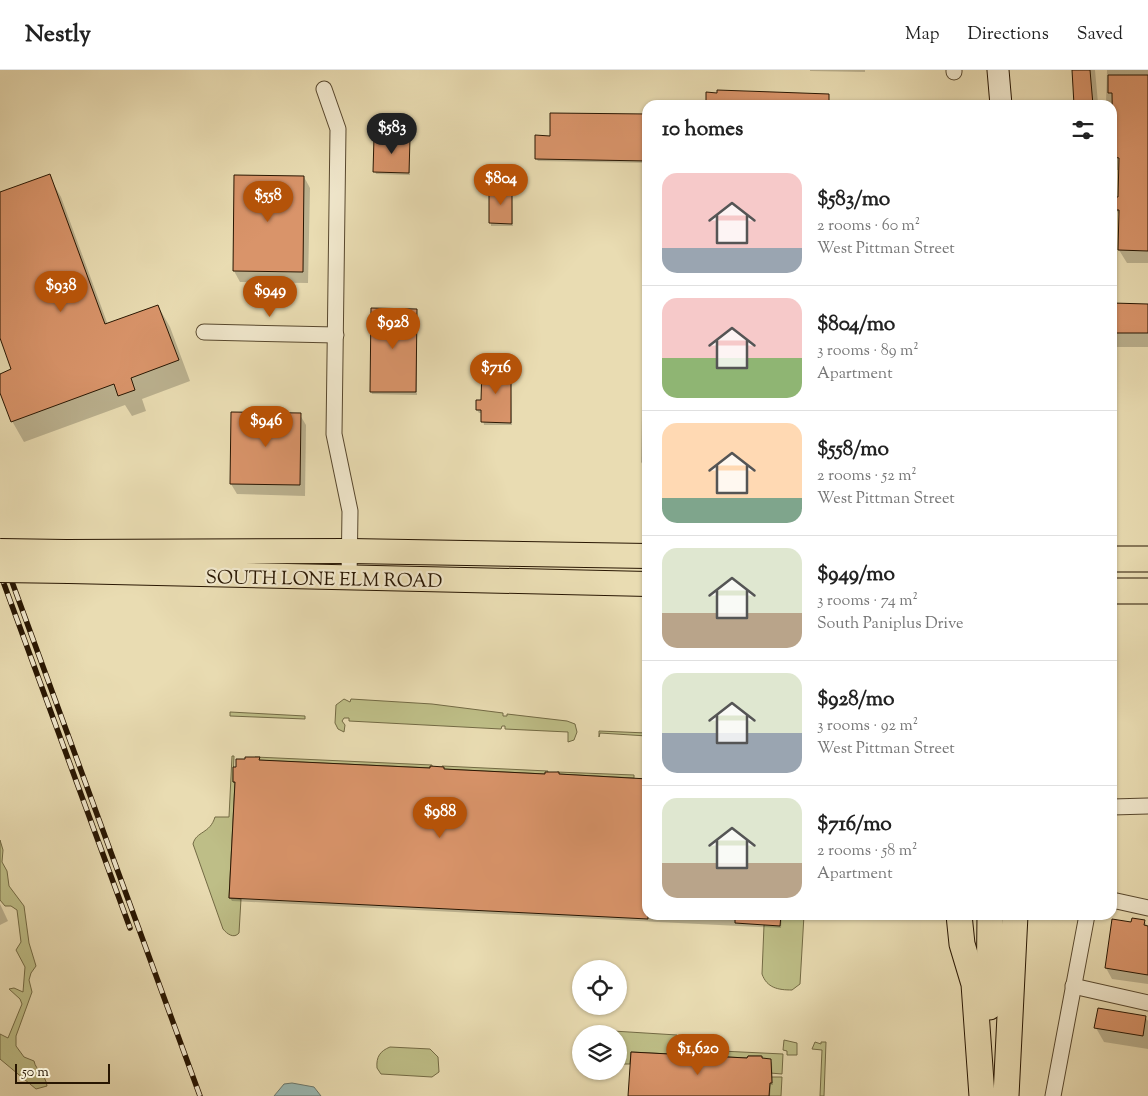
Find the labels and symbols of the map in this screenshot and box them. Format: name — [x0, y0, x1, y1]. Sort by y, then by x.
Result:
pin: $583 — [362, 112, 422, 155]
pin: $804 — [471, 164, 531, 206]
pin: $558 — [238, 180, 298, 223]
pin: $938 — [31, 270, 91, 313]
pin: $949 — [240, 276, 300, 318]
pin: $928 — [363, 308, 423, 350]
pin: $716 — [466, 352, 526, 395]
pin: $946 — [236, 406, 296, 448]
street label: SOUTH LONE ELM ROAD — [205, 565, 443, 596]
pin: $988 — [410, 796, 470, 839]
pin: $1,620 — [657, 1034, 739, 1076]
scale bar — [15, 1061, 110, 1084]

